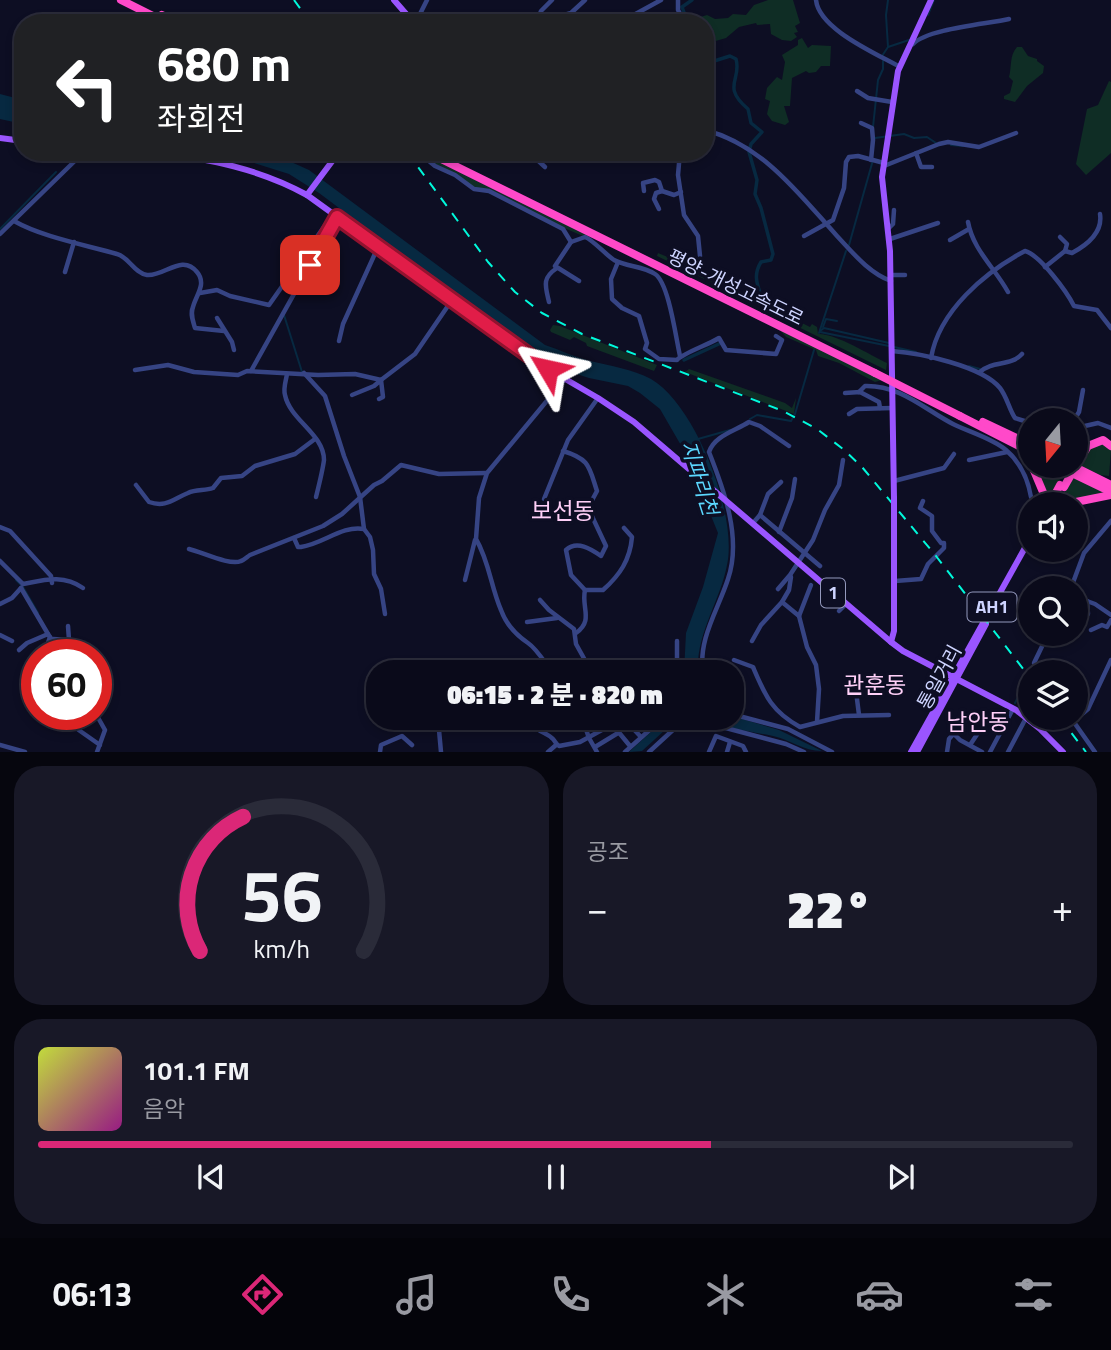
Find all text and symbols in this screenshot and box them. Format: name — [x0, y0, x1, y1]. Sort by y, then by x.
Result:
text: 680 m — [157, 25, 291, 100]
icon: left — [42, 42, 133, 133]
text: 좌회전 — [157, 94, 245, 142]
pin — [280, 235, 340, 295]
street label: 평양-개성고속도로 — [663, 241, 809, 332]
icon: arrive — [291, 246, 329, 284]
position arrow — [511, 332, 585, 406]
north arrow — [1018, 408, 1088, 478]
map controls — [1018, 408, 1088, 730]
water label: 지파리천 — [673, 436, 728, 522]
button: sound — [1018, 492, 1088, 562]
district label: 보선동 — [531, 493, 595, 528]
button: search — [1018, 576, 1088, 646]
road number: 1 — [821, 578, 845, 608]
road number: AH1 — [968, 592, 1016, 622]
speed limit sign: 60 — [21, 639, 112, 730]
street label: 통일거리 — [909, 639, 968, 714]
button: layers — [1018, 660, 1088, 730]
district label: 관훈동 — [843, 667, 907, 702]
text: 06:15 · 2 분 · 820 m — [447, 675, 663, 714]
district label: 남안동 — [946, 704, 1010, 739]
text: 공조 — [587, 834, 629, 869]
text: 56 — [240, 840, 322, 950]
text: 22° — [787, 869, 873, 948]
text: − — [587, 879, 608, 937]
text: + — [1052, 879, 1073, 937]
text: km/h — [253, 930, 310, 968]
text: 101.1 FM — [143, 1051, 250, 1090]
text: 음악 — [143, 1091, 185, 1126]
icon: previous — [192, 1158, 230, 1196]
icon: pause — [537, 1158, 575, 1196]
icon: next — [882, 1158, 920, 1196]
text: 06:13 — [53, 1270, 133, 1318]
icon: directions — [238, 1270, 287, 1319]
icon: music — [392, 1270, 441, 1319]
icon: phone — [546, 1270, 595, 1319]
icon: climate — [701, 1270, 750, 1319]
icon: car — [855, 1270, 904, 1319]
icon: filters — [1009, 1270, 1058, 1319]

